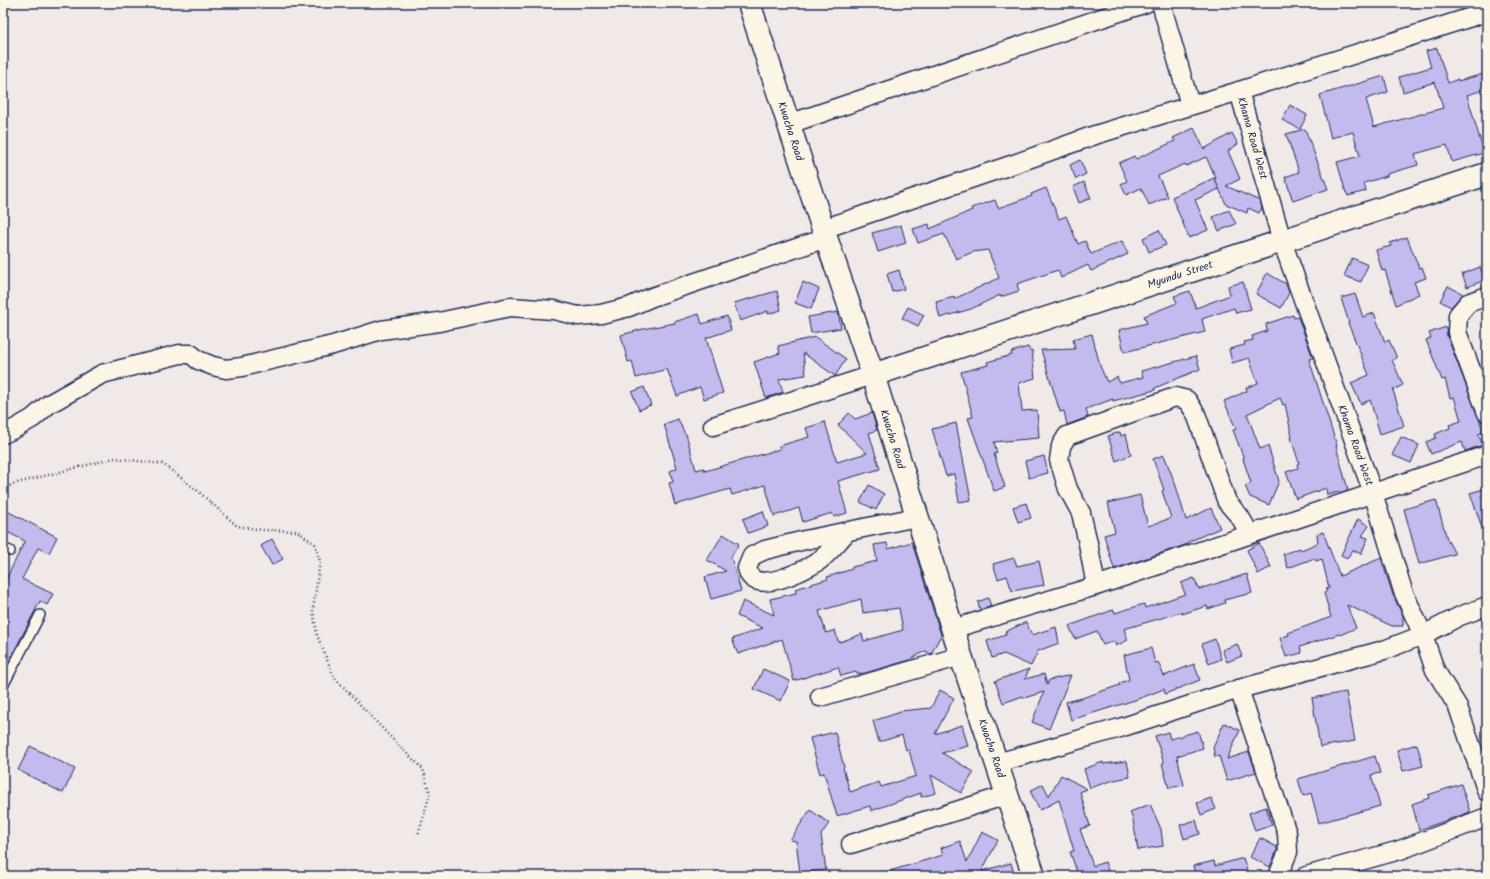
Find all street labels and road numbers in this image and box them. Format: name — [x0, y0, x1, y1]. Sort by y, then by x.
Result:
street label: Khama Road West — [1232, 95, 1273, 182]
street label: Kwacha Road — [772, 99, 808, 164]
street label: Myundu Street — [1145, 256, 1216, 294]
street label: Khama Road West — [1332, 402, 1378, 489]
street label: Kwacha Road — [874, 407, 910, 472]
street label: Kwacha Road — [973, 716, 1010, 781]

